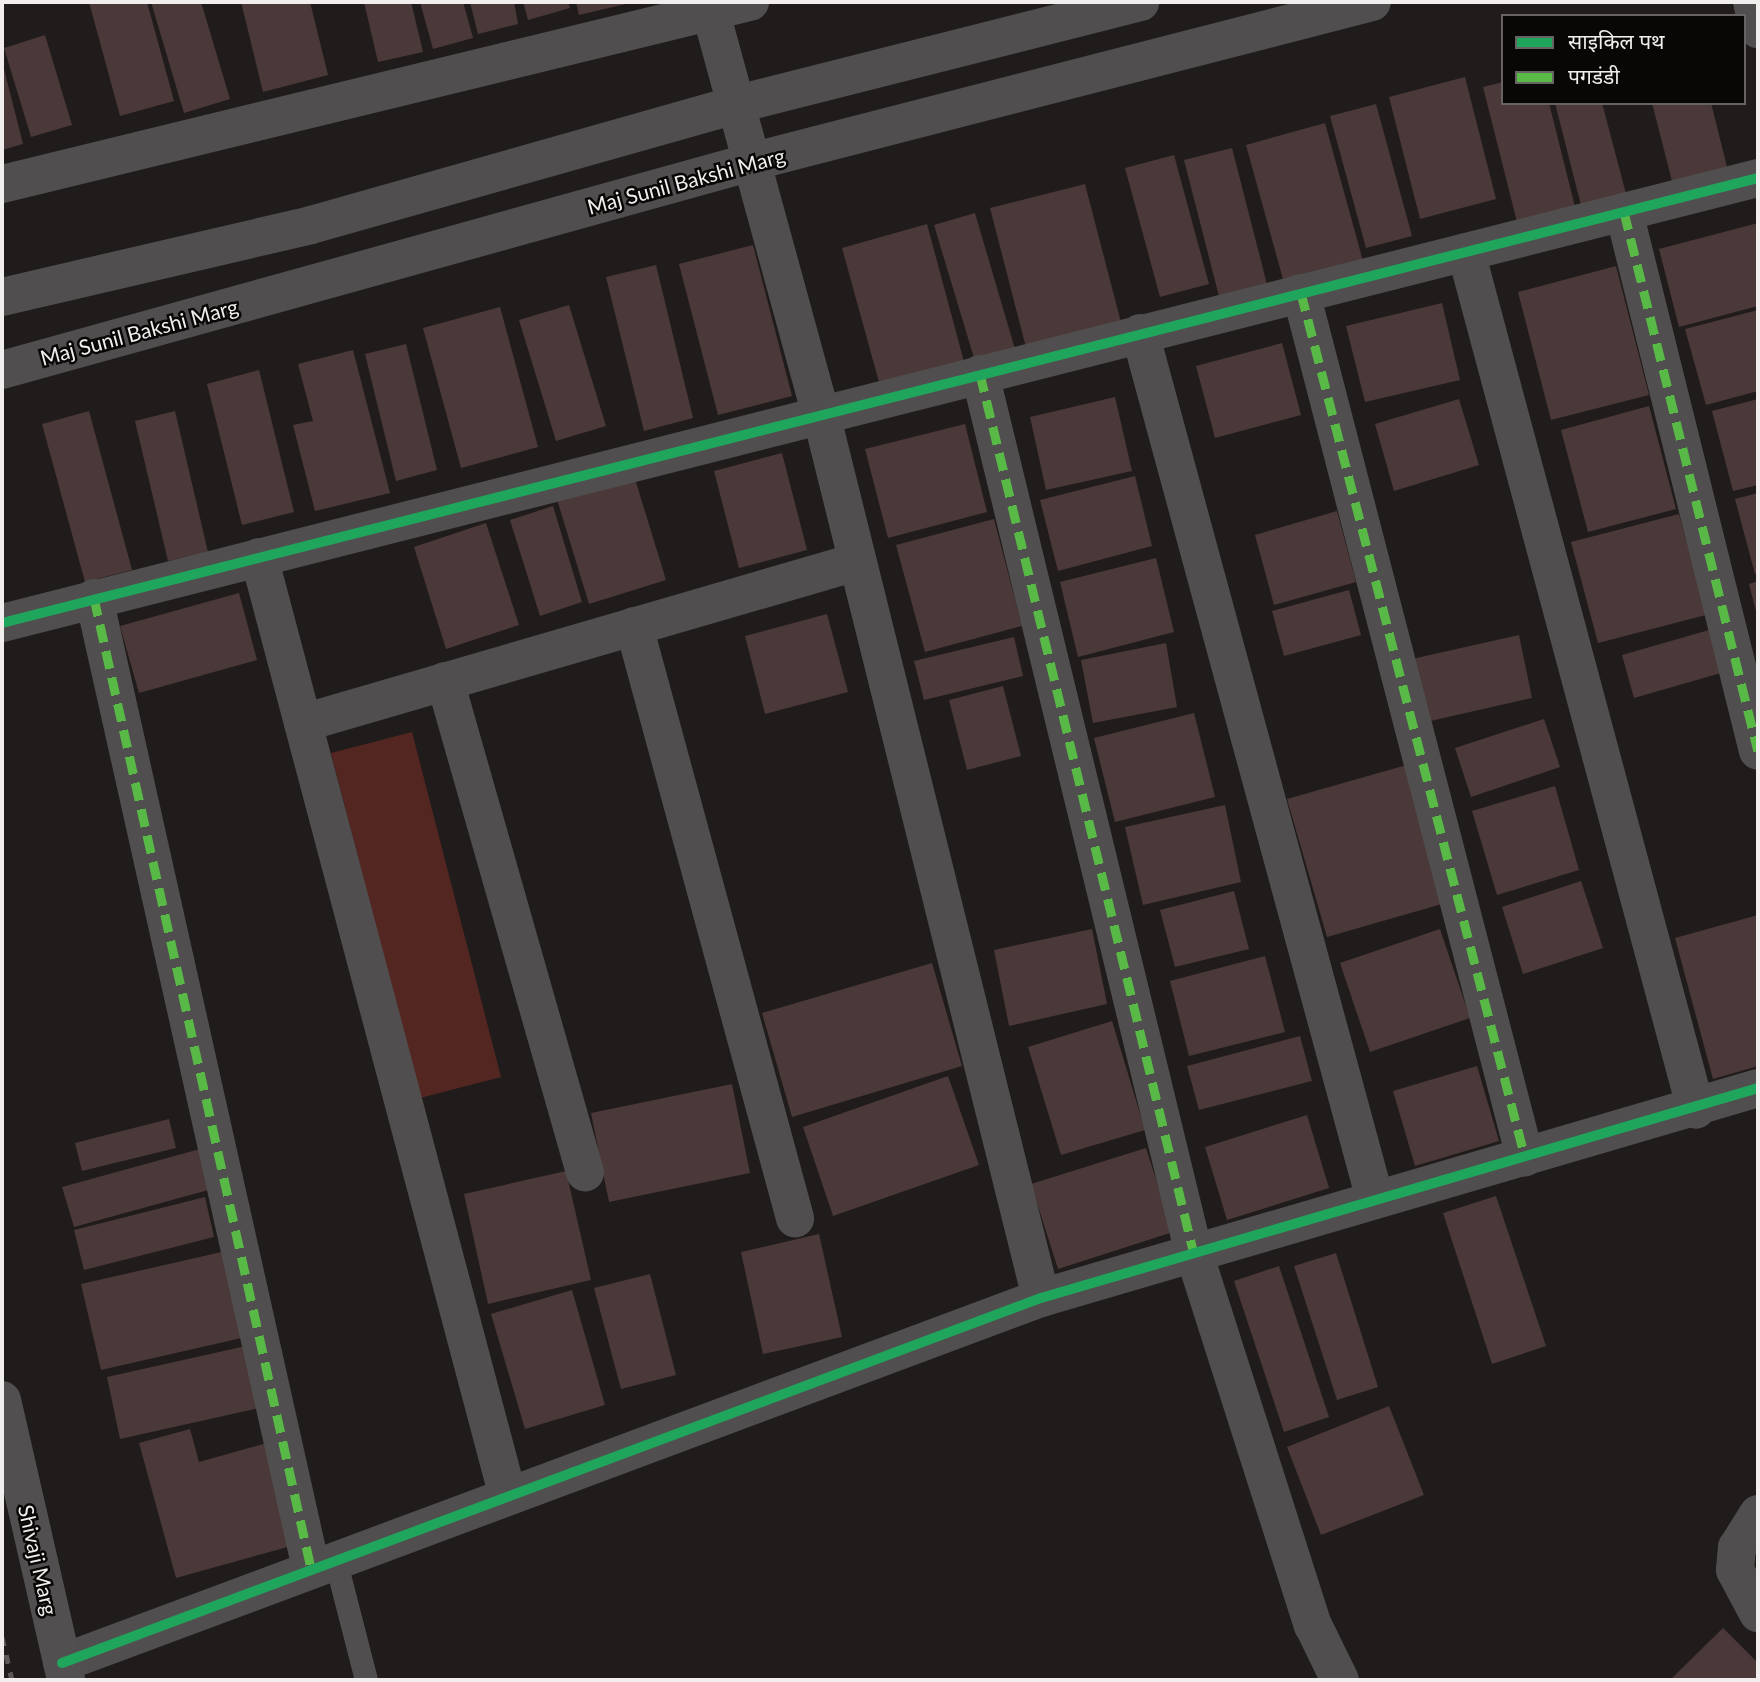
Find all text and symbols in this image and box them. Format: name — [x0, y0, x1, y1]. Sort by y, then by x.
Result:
legend — [1501, 14, 1746, 105]
text: साइकिल पथ — [1568, 28, 1664, 53]
text: पगडंडी — [1568, 63, 1620, 88]
street label: Maj Sunil Bakshi Marg — [584, 142, 788, 220]
street label: Maj Sunil Bakshi Marg — [37, 293, 241, 371]
street label: Shivaji Marg — [13, 1502, 63, 1618]

